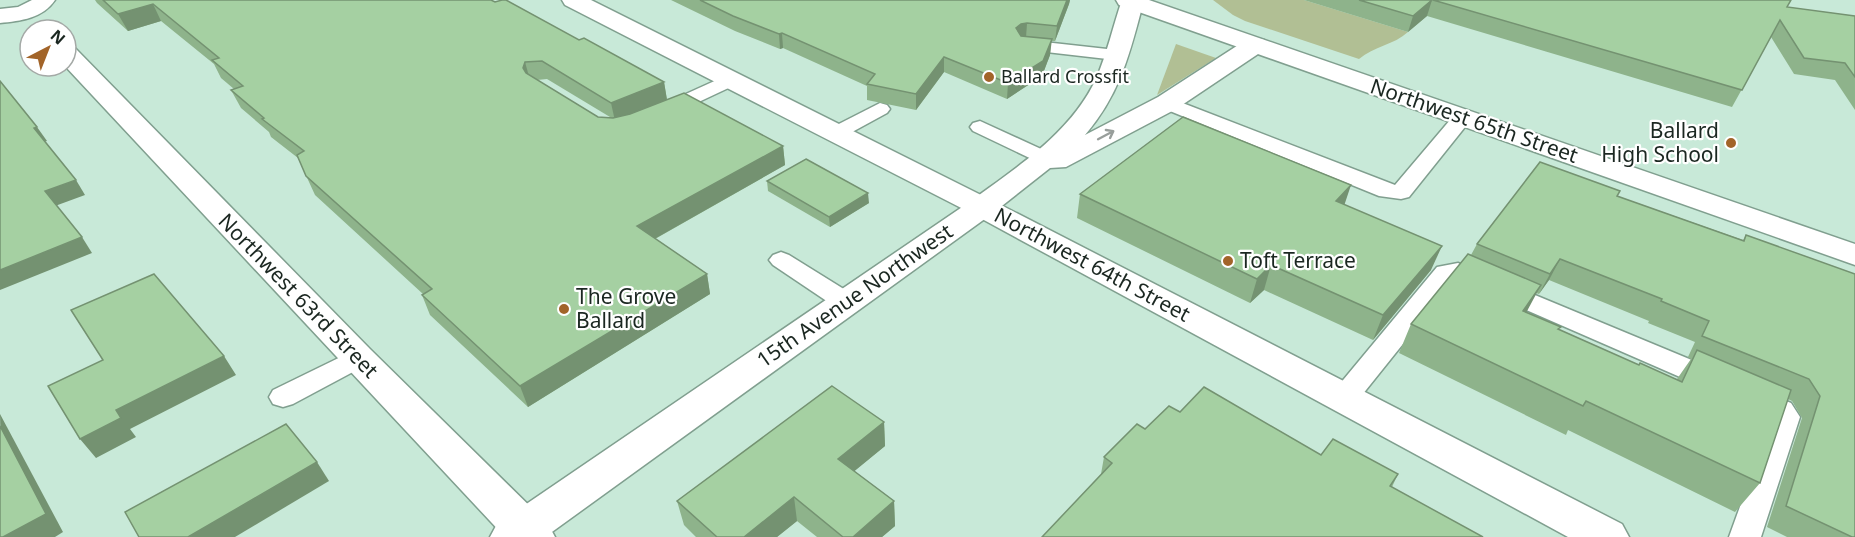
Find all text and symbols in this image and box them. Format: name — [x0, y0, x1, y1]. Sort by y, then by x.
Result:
north arrow — [18, 18, 78, 78]
text: N — [46, 24, 70, 49]
place label: Ballard Crossfit — [1001, 64, 1129, 88]
marker: Ballard Crossfit — [982, 70, 996, 84]
street label: Northwest 65th Street — [1367, 71, 1582, 169]
place label: Ballard High School — [1601, 116, 1719, 168]
one-way arrow — [1097, 129, 1115, 140]
marker: Ballard High School — [1724, 136, 1738, 150]
street label: Northwest 64th Street — [990, 201, 1196, 328]
street label: Northwest 63rd Street — [213, 207, 385, 384]
street label: 15th Avenue Northwest — [751, 217, 958, 374]
place label: Toft Terrace — [1240, 246, 1356, 274]
marker: Toft Terrace — [1221, 254, 1235, 268]
place label: The Grove Ballard — [576, 282, 676, 334]
marker: The Grove Ballard — [557, 302, 571, 316]

